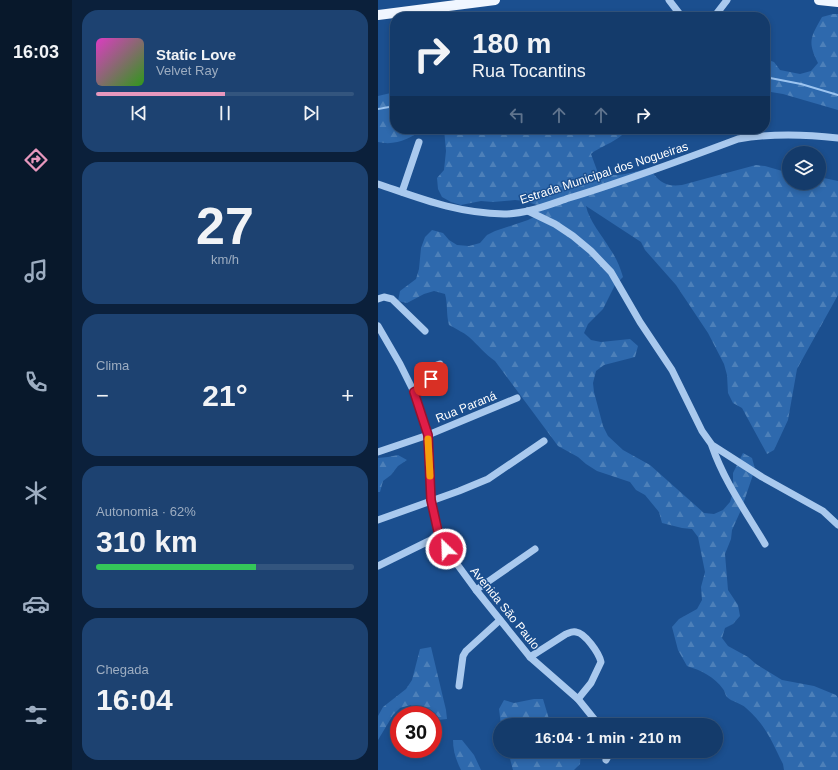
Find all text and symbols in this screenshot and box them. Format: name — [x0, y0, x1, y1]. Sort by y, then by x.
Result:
icon: right — [406, 28, 458, 80]
text: 180 m — [472, 28, 551, 59]
text: 16:03 — [13, 42, 59, 62]
text: Static Love — [156, 46, 236, 63]
text: Rua Tocantins — [472, 61, 586, 81]
text: Velvet Ray — [156, 63, 218, 78]
icon: previous — [128, 102, 150, 124]
icon: pause — [214, 102, 236, 124]
icon: next — [300, 102, 322, 124]
icon: left — [506, 104, 528, 126]
icon: ahead — [548, 104, 570, 126]
icon: ahead — [590, 104, 612, 126]
icon: right — [632, 104, 654, 126]
street label: Estrada Municipal dos Nogueiras — [518, 139, 690, 207]
icon: directions — [22, 146, 50, 174]
map controls — [782, 146, 826, 190]
button: layers — [782, 146, 826, 190]
text: 27 — [196, 197, 254, 255]
text: km/h — [211, 252, 239, 267]
icon: music — [22, 257, 50, 285]
text: Clima — [96, 358, 129, 373]
pin — [414, 362, 448, 396]
icon: phone — [22, 368, 50, 396]
icon: arrive — [420, 368, 442, 390]
text: 21° — [202, 379, 248, 412]
text: − — [96, 383, 109, 408]
text: + — [341, 383, 354, 408]
street label: Rua Paraná — [434, 388, 499, 425]
icon: climate — [22, 479, 50, 507]
text: Autonomia · 62% — [96, 504, 196, 519]
text: 310 km — [96, 525, 198, 558]
position arrow — [425, 528, 467, 570]
street label: Avenida São Paulo — [468, 564, 543, 652]
icon: car — [22, 590, 50, 618]
text: Chegada — [96, 662, 149, 677]
text: 16:04 — [96, 683, 173, 716]
icon: filters — [22, 701, 50, 729]
speed limit sign: 30 — [390, 706, 442, 758]
text: 16:04 · 1 min · 210 m — [535, 729, 681, 746]

